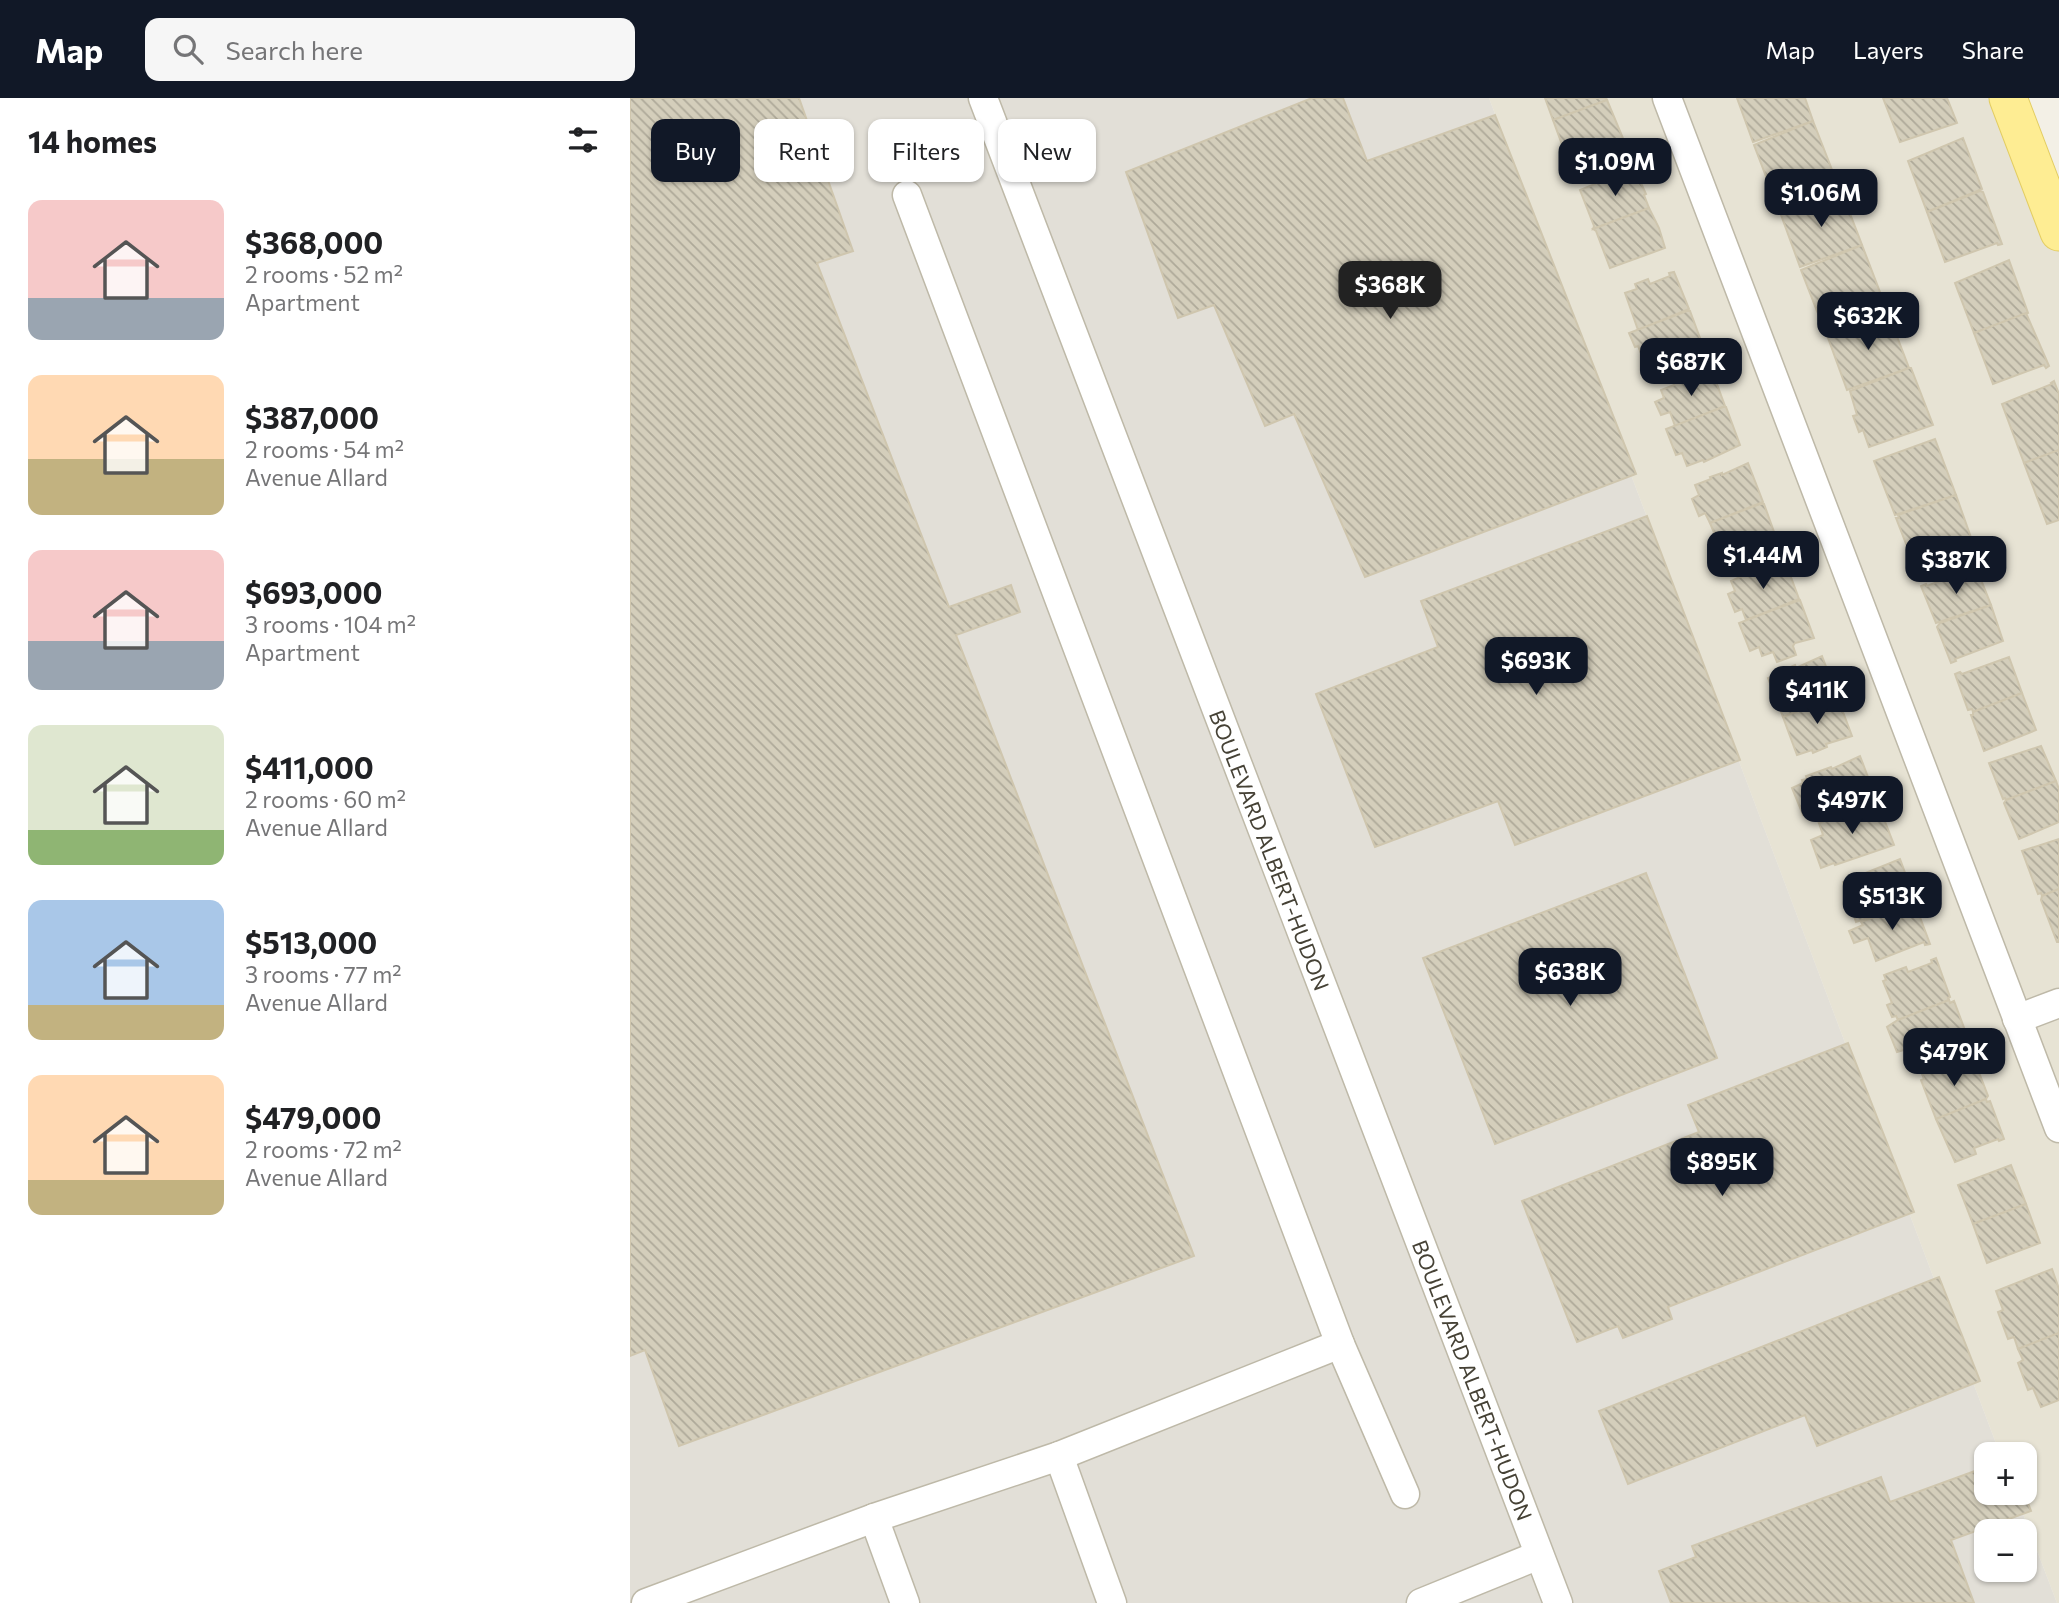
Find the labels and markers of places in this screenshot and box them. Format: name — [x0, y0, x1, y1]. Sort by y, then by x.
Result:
pin: $1.09M — [1558, 139, 1672, 198]
pin: $1.06M — [1764, 170, 1878, 229]
pin: $368K — [1341, 262, 1439, 321]
pin: $632K — [1819, 292, 1917, 352]
pin: $687K — [1642, 338, 1740, 398]
pin: $1.44M — [1706, 532, 1820, 591]
pin: $387K — [1907, 536, 2005, 596]
pin: $693K — [1487, 638, 1585, 697]
pin: $411K — [1768, 666, 1866, 726]
pin: $497K — [1803, 776, 1901, 836]
pin: $513K — [1843, 872, 1941, 932]
pin: $638K — [1521, 948, 1619, 1008]
pin: $479K — [1905, 1028, 2003, 1088]
pin: $895K — [1673, 1138, 1771, 1198]

